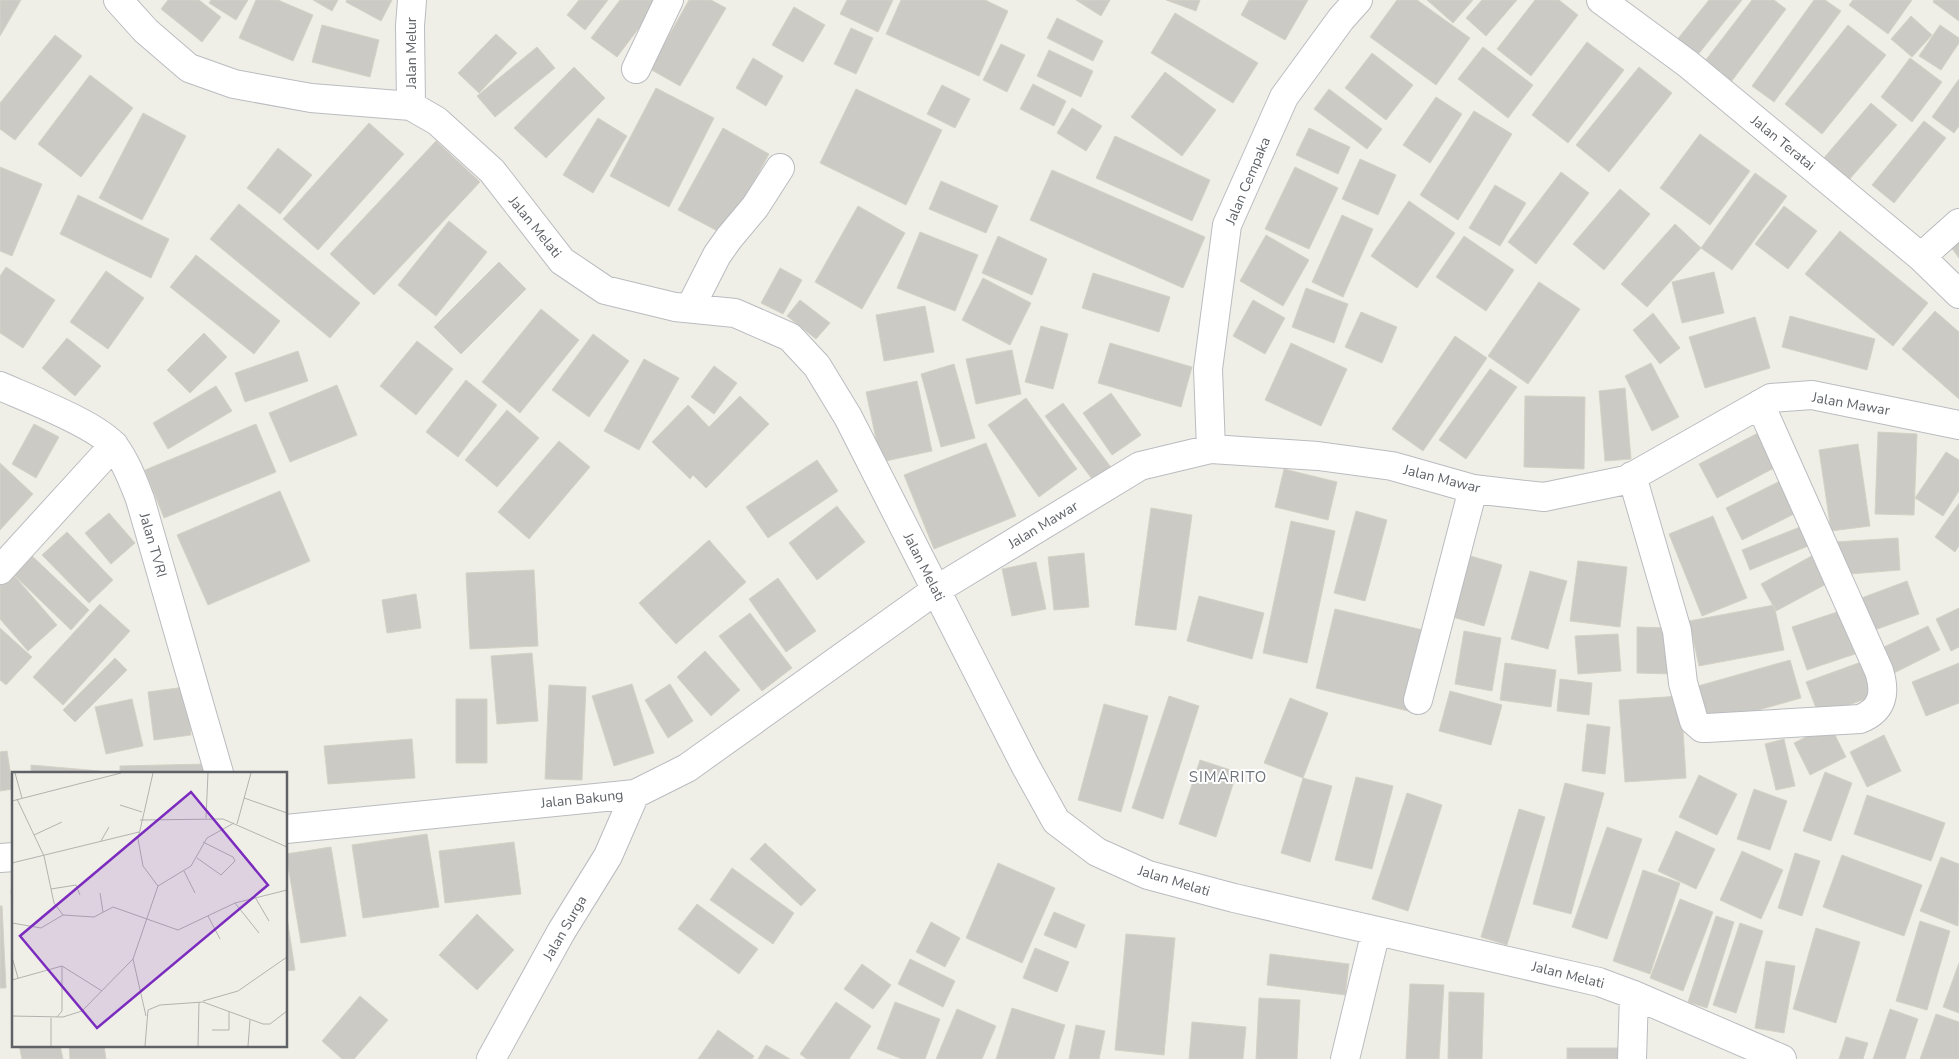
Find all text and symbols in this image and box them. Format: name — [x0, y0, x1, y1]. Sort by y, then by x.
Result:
street label: Jalan Melur — [402, 17, 421, 90]
street label: Jalan Teratai — [1746, 111, 1819, 175]
street label: Jalan Cempaka — [1221, 134, 1275, 229]
street label: Jalan Melati — [504, 191, 566, 262]
street label: Jalan Mawar — [1810, 388, 1891, 420]
street label: Jalan Mawar — [1401, 460, 1482, 498]
street label: Jalan Mawar — [1004, 497, 1082, 554]
street label: Jalan TVRI — [134, 510, 171, 579]
street label: Jalan Melati — [898, 529, 949, 604]
district label: SIMARITO — [1189, 767, 1267, 787]
inset map — [12, 772, 288, 1046]
street label: Jalan Bakung — [539, 785, 624, 813]
street label: Jalan Melati — [1135, 861, 1212, 901]
street label: Jalan Surga — [538, 892, 591, 965]
street label: Jalan Melati — [1529, 957, 1606, 993]

